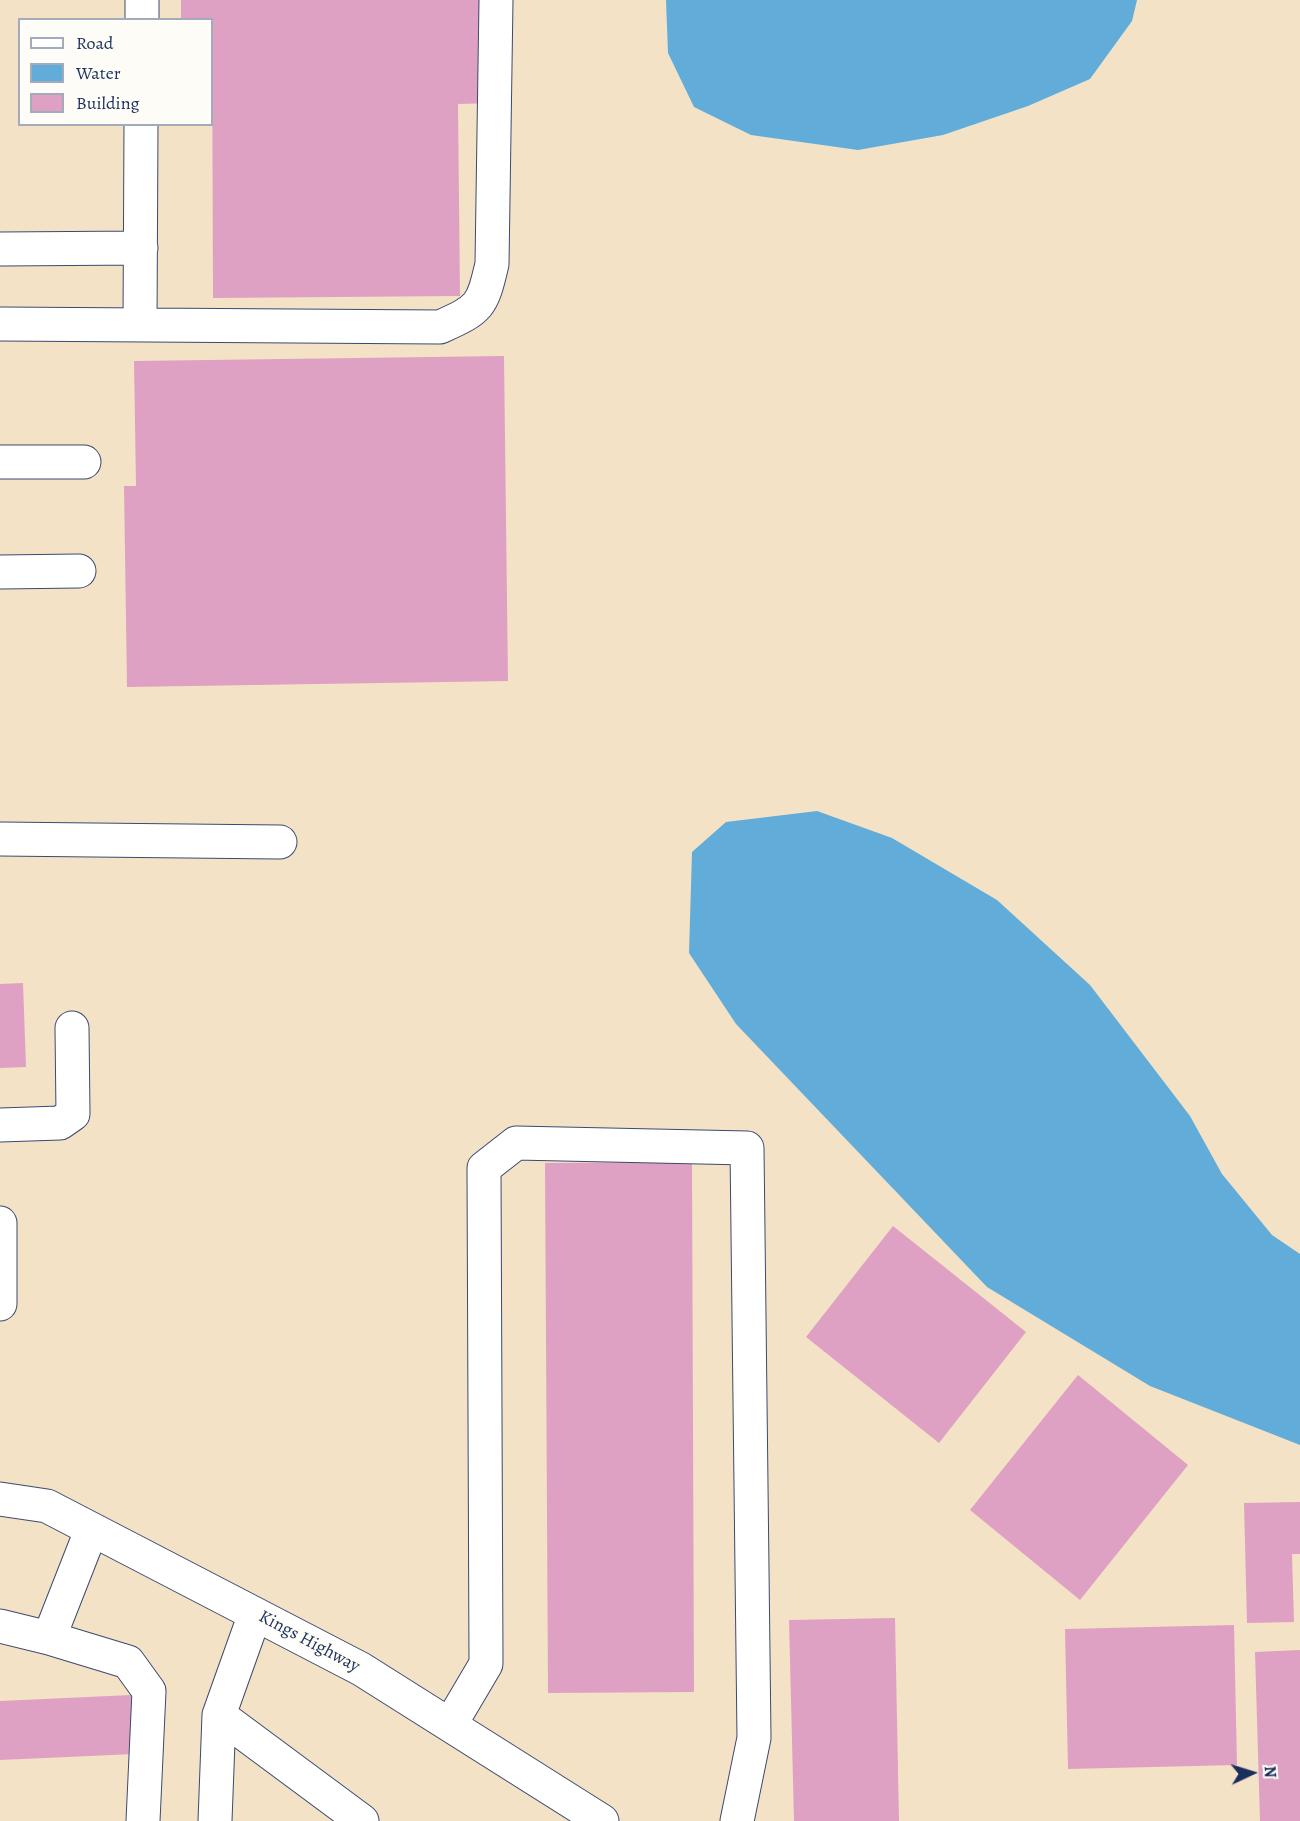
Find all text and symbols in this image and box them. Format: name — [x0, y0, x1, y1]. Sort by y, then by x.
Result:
legend — [18, 18, 213, 126]
text: Road — [76, 31, 113, 55]
text: Water — [76, 61, 121, 85]
text: Building — [76, 91, 140, 115]
street label: Kings Highway — [255, 1606, 363, 1678]
north arrow — [1222, 1743, 1282, 1803]
text: N — [1259, 1765, 1281, 1778]

